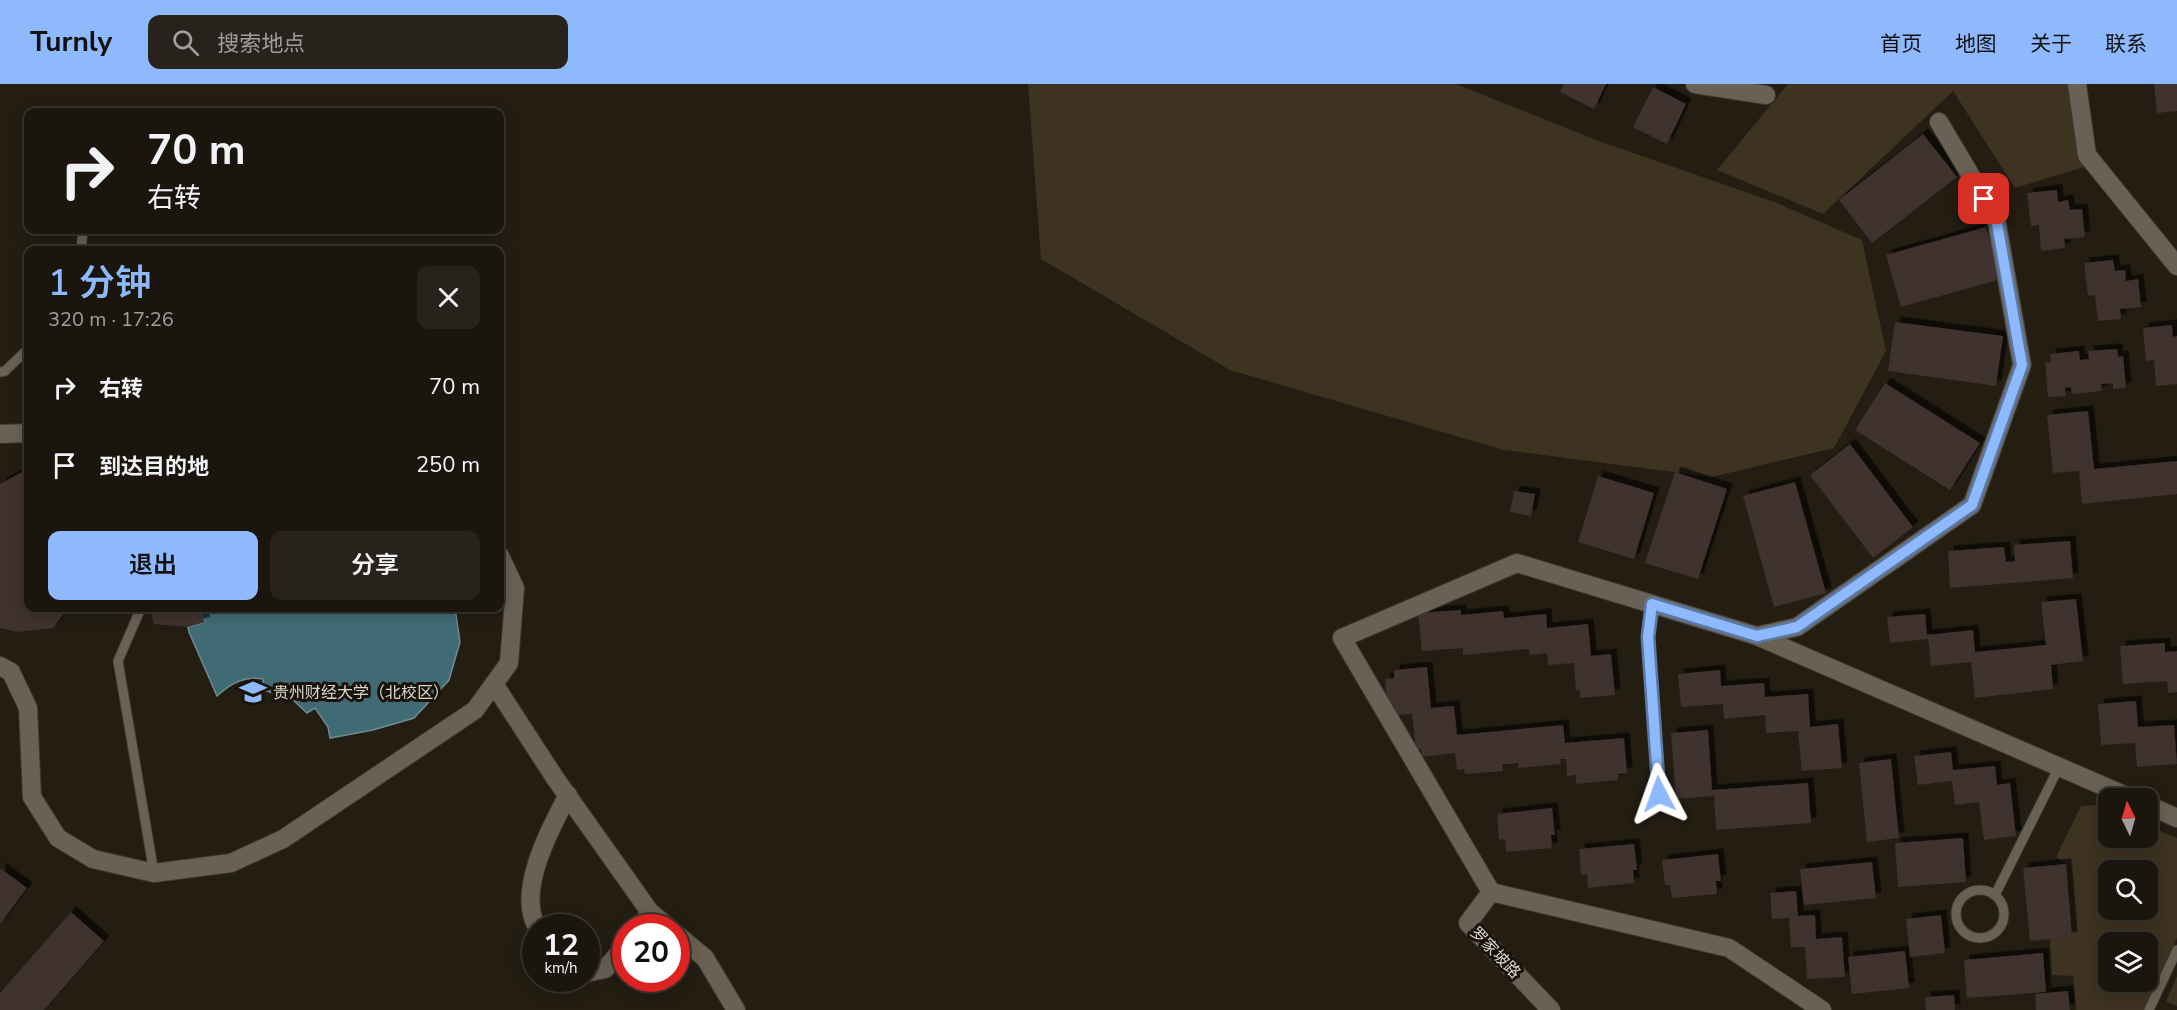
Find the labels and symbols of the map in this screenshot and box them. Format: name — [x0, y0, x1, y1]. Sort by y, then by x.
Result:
pin — [1958, 173, 2009, 224]
school or university icon: 贵州财经大学（北校区） — [238, 677, 268, 707]
place label: 贵州财经大学（北校区） — [273, 682, 449, 704]
position arrow — [1627, 762, 1691, 826]
north arrow — [2098, 788, 2158, 848]
speed limit sign: 20 — [612, 914, 690, 992]
street label: 罗家坡路 — [1465, 922, 1525, 983]

